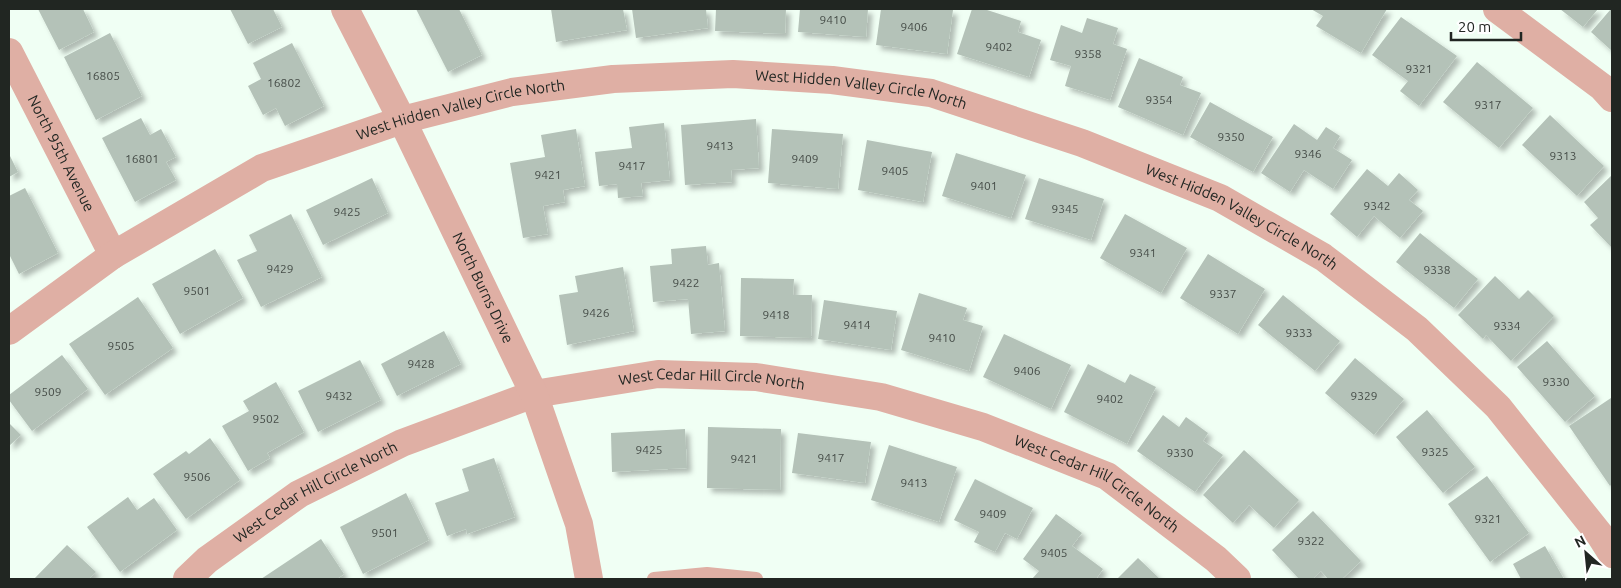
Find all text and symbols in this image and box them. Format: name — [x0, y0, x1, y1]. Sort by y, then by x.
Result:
scale bar — [1451, 10, 1521, 42]
house number: 9410 — [819, 13, 847, 26]
text: 20 m — [1458, 18, 1491, 35]
house number: 9406 — [900, 20, 928, 33]
house number: 9402 — [985, 40, 1013, 53]
house number: 9358 — [1074, 47, 1102, 60]
house number: 9321 — [1405, 62, 1433, 75]
street label: West Hidden Valley Circle North — [754, 66, 969, 112]
house number: 16805 — [86, 69, 120, 82]
house number: 16802 — [267, 76, 301, 89]
street label: West Hidden Valley Circle North — [354, 76, 566, 143]
street label: North 95th Avenue — [25, 92, 98, 214]
house number: 9354 — [1145, 93, 1173, 106]
house number: 9317 — [1474, 98, 1502, 111]
house number: 9350 — [1217, 130, 1245, 143]
house number: 9413 — [706, 139, 734, 152]
house number: 9346 — [1294, 147, 1322, 160]
house number: 9313 — [1549, 149, 1577, 162]
house number: 16801 — [125, 152, 159, 165]
house number: 9409 — [791, 152, 819, 165]
house number: 9417 — [618, 159, 646, 172]
street label: West Hidden Valley Circle North — [1143, 160, 1341, 273]
house number: 9405 — [881, 164, 909, 177]
house number: 9421 — [534, 168, 562, 181]
house number: 9401 — [970, 179, 998, 192]
house number: 9342 — [1363, 199, 1391, 212]
house number: 9345 — [1051, 202, 1079, 215]
house number: 9425 — [333, 205, 361, 218]
street label: North Burns Drive — [449, 229, 517, 346]
house number: 9341 — [1129, 246, 1157, 259]
house number: 9429 — [266, 262, 294, 275]
house number: 9338 — [1423, 263, 1451, 276]
house number: 9422 — [672, 276, 700, 289]
house number: 9501 — [183, 284, 211, 297]
house number: 9337 — [1209, 287, 1237, 300]
house number: 9426 — [582, 306, 610, 319]
house number: 9418 — [762, 308, 790, 321]
house number: 9414 — [843, 318, 871, 331]
house number: 9334 — [1493, 319, 1521, 332]
house number: 9333 — [1285, 326, 1313, 339]
house number: 9410 — [928, 331, 956, 344]
house number: 9505 — [107, 339, 135, 352]
house number: 9428 — [407, 357, 435, 370]
house number: 9406 — [1013, 364, 1041, 377]
street label: West Cedar Hill Circle North — [617, 365, 806, 393]
house number: 9330 — [1542, 375, 1570, 388]
house number: 9509 — [34, 385, 62, 398]
house number: 9432 — [325, 389, 353, 402]
house number: 9329 — [1350, 389, 1378, 402]
house number: 9402 — [1096, 392, 1124, 405]
house number: 9502 — [252, 412, 280, 425]
street label: West Cedar Hill Circle North — [1012, 431, 1183, 536]
street label: West Cedar Hill Circle North — [230, 438, 400, 546]
house number: 9425 — [635, 443, 663, 456]
house number: 9325 — [1421, 445, 1449, 458]
house number: 9330 — [1166, 446, 1194, 459]
house number: 9417 — [817, 451, 845, 464]
house number: 9421 — [730, 452, 758, 465]
house number: 9506 — [183, 470, 211, 483]
house number: 9413 — [900, 476, 928, 489]
house number: 9409 — [979, 507, 1007, 520]
house number: 9321 — [1474, 512, 1502, 525]
house number: 9501 — [371, 526, 399, 539]
north arrow — [1561, 528, 1611, 578]
text: N — [1572, 532, 1588, 551]
house number: 9322 — [1297, 534, 1325, 547]
house number: 9405 — [1040, 546, 1068, 559]

